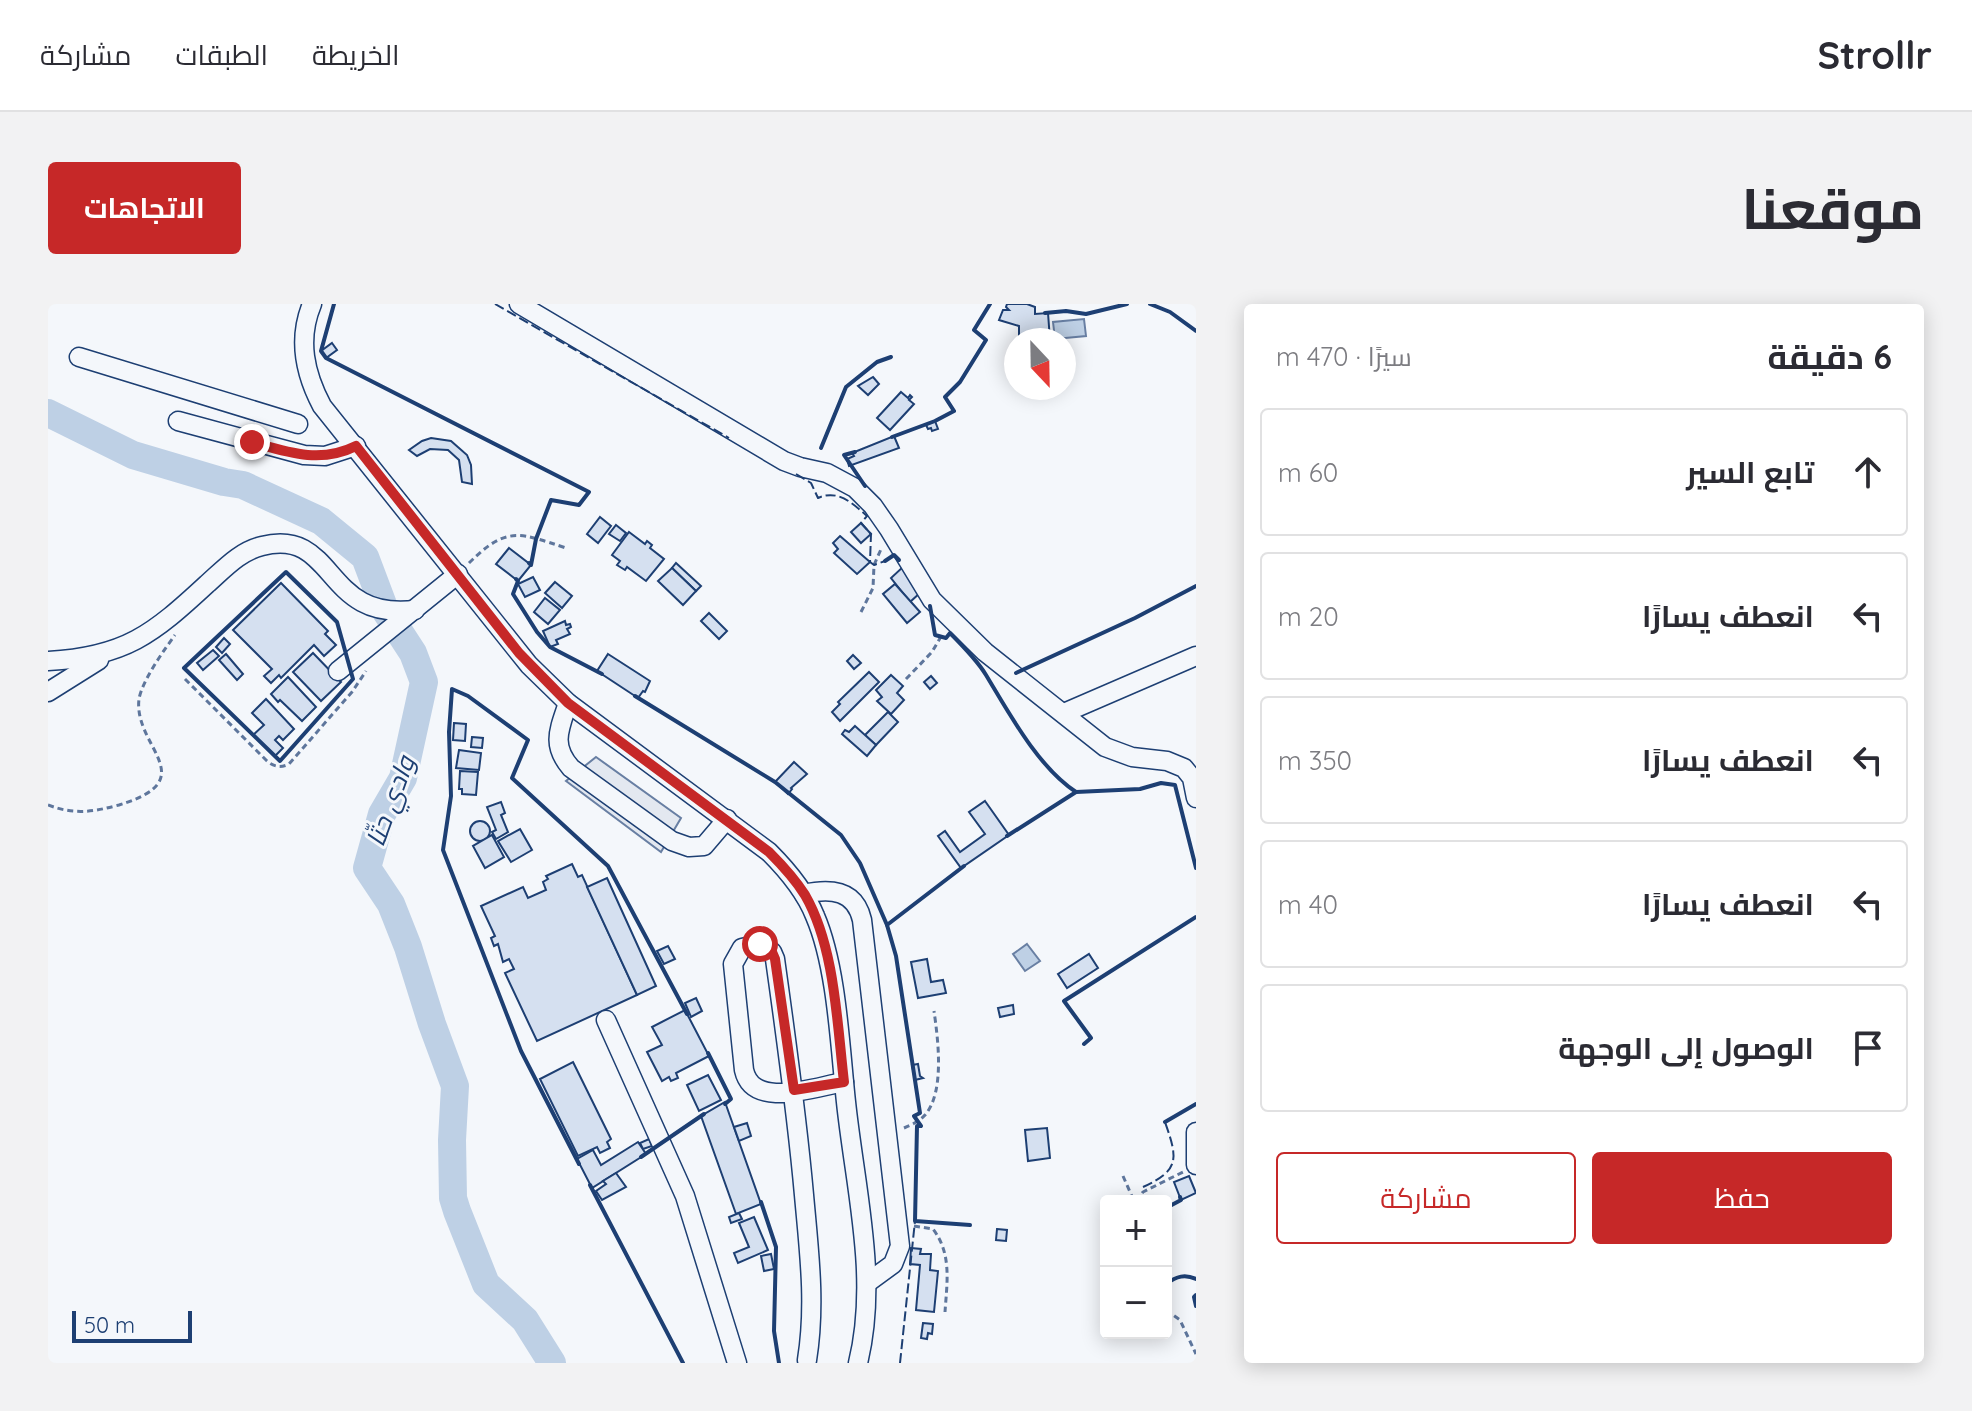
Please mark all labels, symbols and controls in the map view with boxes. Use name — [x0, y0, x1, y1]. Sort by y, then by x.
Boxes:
text: Strollr — [1817, 31, 1932, 79]
text: مشاركة — [40, 37, 131, 72]
text: الطبقات — [175, 37, 268, 72]
text: الخريطة — [312, 37, 399, 72]
button: الاتجاهات — [48, 162, 241, 254]
text: موقعنا — [1741, 173, 1924, 243]
north arrow — [1004, 328, 1076, 400]
text: 6 دقيقة — [1768, 335, 1892, 378]
text: سيرًا · 470 m — [1276, 340, 1412, 373]
route end — [234, 424, 270, 460]
icon: ahead — [1846, 450, 1890, 494]
text: تابع السير — [1686, 453, 1814, 491]
text: 60 m — [1278, 456, 1338, 489]
icon: left — [1846, 594, 1890, 638]
text: انعطف يسارًا — [1642, 597, 1814, 635]
text: 20 m — [1278, 600, 1339, 633]
icon: left — [1846, 738, 1890, 782]
text: انعطف يسارًا — [1642, 741, 1814, 779]
text: 350 m — [1278, 744, 1352, 777]
water label: وادي حتّا — [358, 750, 427, 852]
icon: left — [1846, 882, 1890, 926]
text: انعطف يسارًا — [1642, 885, 1814, 923]
text: 40 m — [1278, 888, 1338, 921]
route start — [742, 926, 778, 962]
icon: arrive — [1846, 1026, 1890, 1070]
text: الوصول إلى الوجهة — [1558, 1029, 1814, 1067]
button: مشاركة — [1276, 1152, 1576, 1244]
button: حفظ — [1592, 1152, 1892, 1244]
map controls — [1100, 1195, 1172, 1339]
button: + — [1100, 1195, 1172, 1267]
button: − — [1100, 1267, 1172, 1339]
scale bar — [72, 1307, 192, 1343]
text: 50 m — [84, 1311, 135, 1339]

